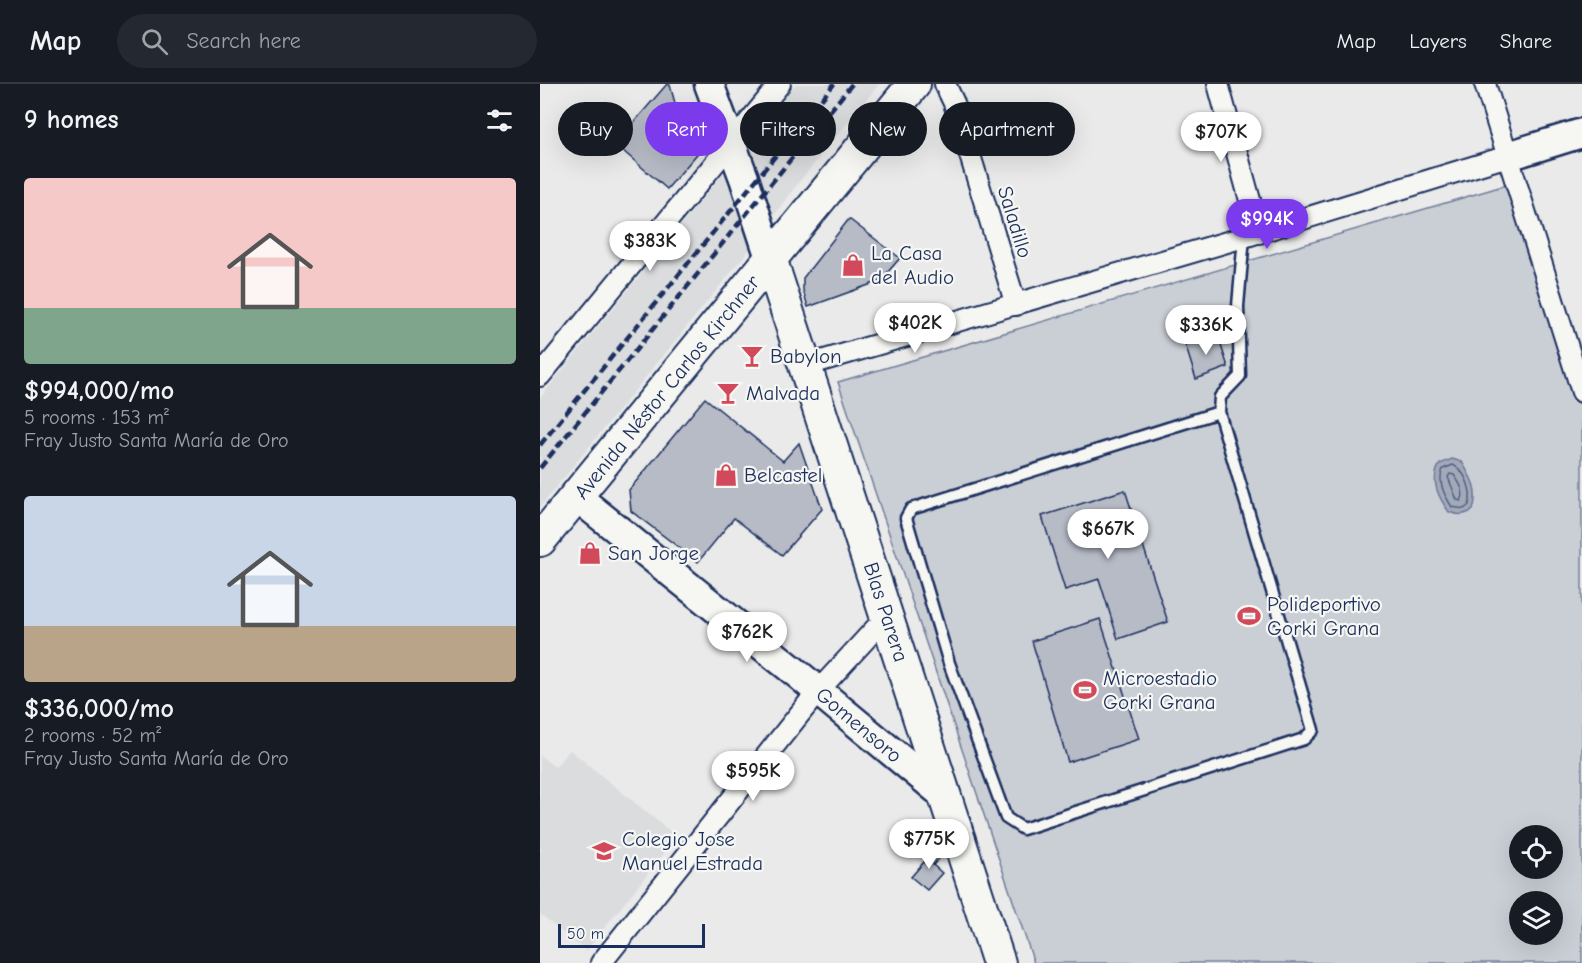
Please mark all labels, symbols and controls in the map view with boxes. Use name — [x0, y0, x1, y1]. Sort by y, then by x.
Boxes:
search box — [117, 14, 537, 68]
text: Map — [30, 25, 81, 57]
icon: search — [138, 25, 171, 58]
text: Search here — [186, 28, 301, 54]
text: Map — [1337, 29, 1376, 53]
text: Layers — [1409, 29, 1467, 53]
text: Share — [1500, 29, 1552, 53]
chip: Buy — [558, 102, 633, 156]
chip: Rent — [645, 102, 728, 156]
chip: Filters — [740, 102, 836, 156]
chip: New — [848, 102, 927, 156]
chip: Apartment — [939, 102, 1075, 156]
icon: filters — [483, 104, 516, 137]
text: 9 homes — [24, 105, 119, 135]
pin: $707K — [1179, 112, 1263, 163]
text: $707K — [1195, 120, 1247, 143]
street label: Saladillo — [993, 183, 1037, 261]
pin: $994K — [1225, 199, 1309, 250]
text: $994K — [1240, 207, 1294, 230]
icon: home — [216, 217, 324, 325]
pin: $383K — [608, 221, 692, 272]
text: $383K — [623, 229, 677, 252]
place label: La Casa del Audio — [871, 241, 954, 289]
shop icon: La Casa del Audio — [840, 252, 866, 278]
street label: Avenida Néstor Carlos Kirchner — [569, 270, 765, 504]
pin: $402K — [873, 303, 957, 354]
pin: $336K — [1164, 305, 1248, 356]
text: $402K — [888, 311, 942, 334]
text: $336K — [1179, 313, 1233, 336]
bar icon: Babylon — [739, 343, 765, 369]
place label: Babylon — [770, 344, 842, 368]
text: $994,000/mo — [24, 376, 174, 406]
bar icon: Malvada — [715, 380, 741, 406]
place label: Malvada — [746, 381, 820, 405]
text: 5 rooms · 153 m² — [24, 406, 169, 429]
text: Fray Justo Santa María de Oro — [24, 429, 289, 452]
shop icon: Belcastel — [713, 462, 739, 488]
place label: Belcastel — [744, 463, 822, 487]
pin: $667K — [1066, 509, 1150, 560]
text: $667K — [1081, 517, 1135, 540]
icon: home — [216, 535, 324, 643]
shop icon: San Jorge — [577, 540, 603, 566]
place label: San Jorge — [608, 541, 699, 565]
street label: Blas Parera — [859, 559, 913, 665]
place label: Polideportivo Gorki Grana — [1267, 592, 1381, 640]
sports icon: Polideportivo Gorki Grana — [1236, 603, 1262, 629]
pin: $762K — [705, 612, 789, 663]
text: $762K — [721, 620, 773, 643]
place label: Microestadio Gorki Grana — [1103, 666, 1217, 714]
sports icon: Microestadio Gorki Grana — [1072, 677, 1098, 703]
street label: Gomensoro — [811, 682, 907, 768]
text: $336,000/mo — [24, 694, 174, 724]
text: 2 rooms · 52 m² — [24, 724, 161, 747]
text: Fray Justo Santa María de Oro — [24, 747, 289, 770]
pin: $595K — [711, 751, 795, 802]
text: $595K — [726, 759, 781, 782]
pin: $775K — [887, 819, 971, 870]
map controls — [1509, 825, 1563, 945]
button: locate — [1509, 825, 1563, 879]
place label: Colegio Jose Manuel Estrada — [622, 827, 763, 875]
text: $775K — [903, 827, 955, 850]
school or university icon: Colegio Jose Manuel Estrada — [591, 838, 617, 864]
button: layers — [1509, 891, 1563, 945]
scale bar — [558, 921, 705, 948]
text: 50 m — [567, 925, 604, 943]

